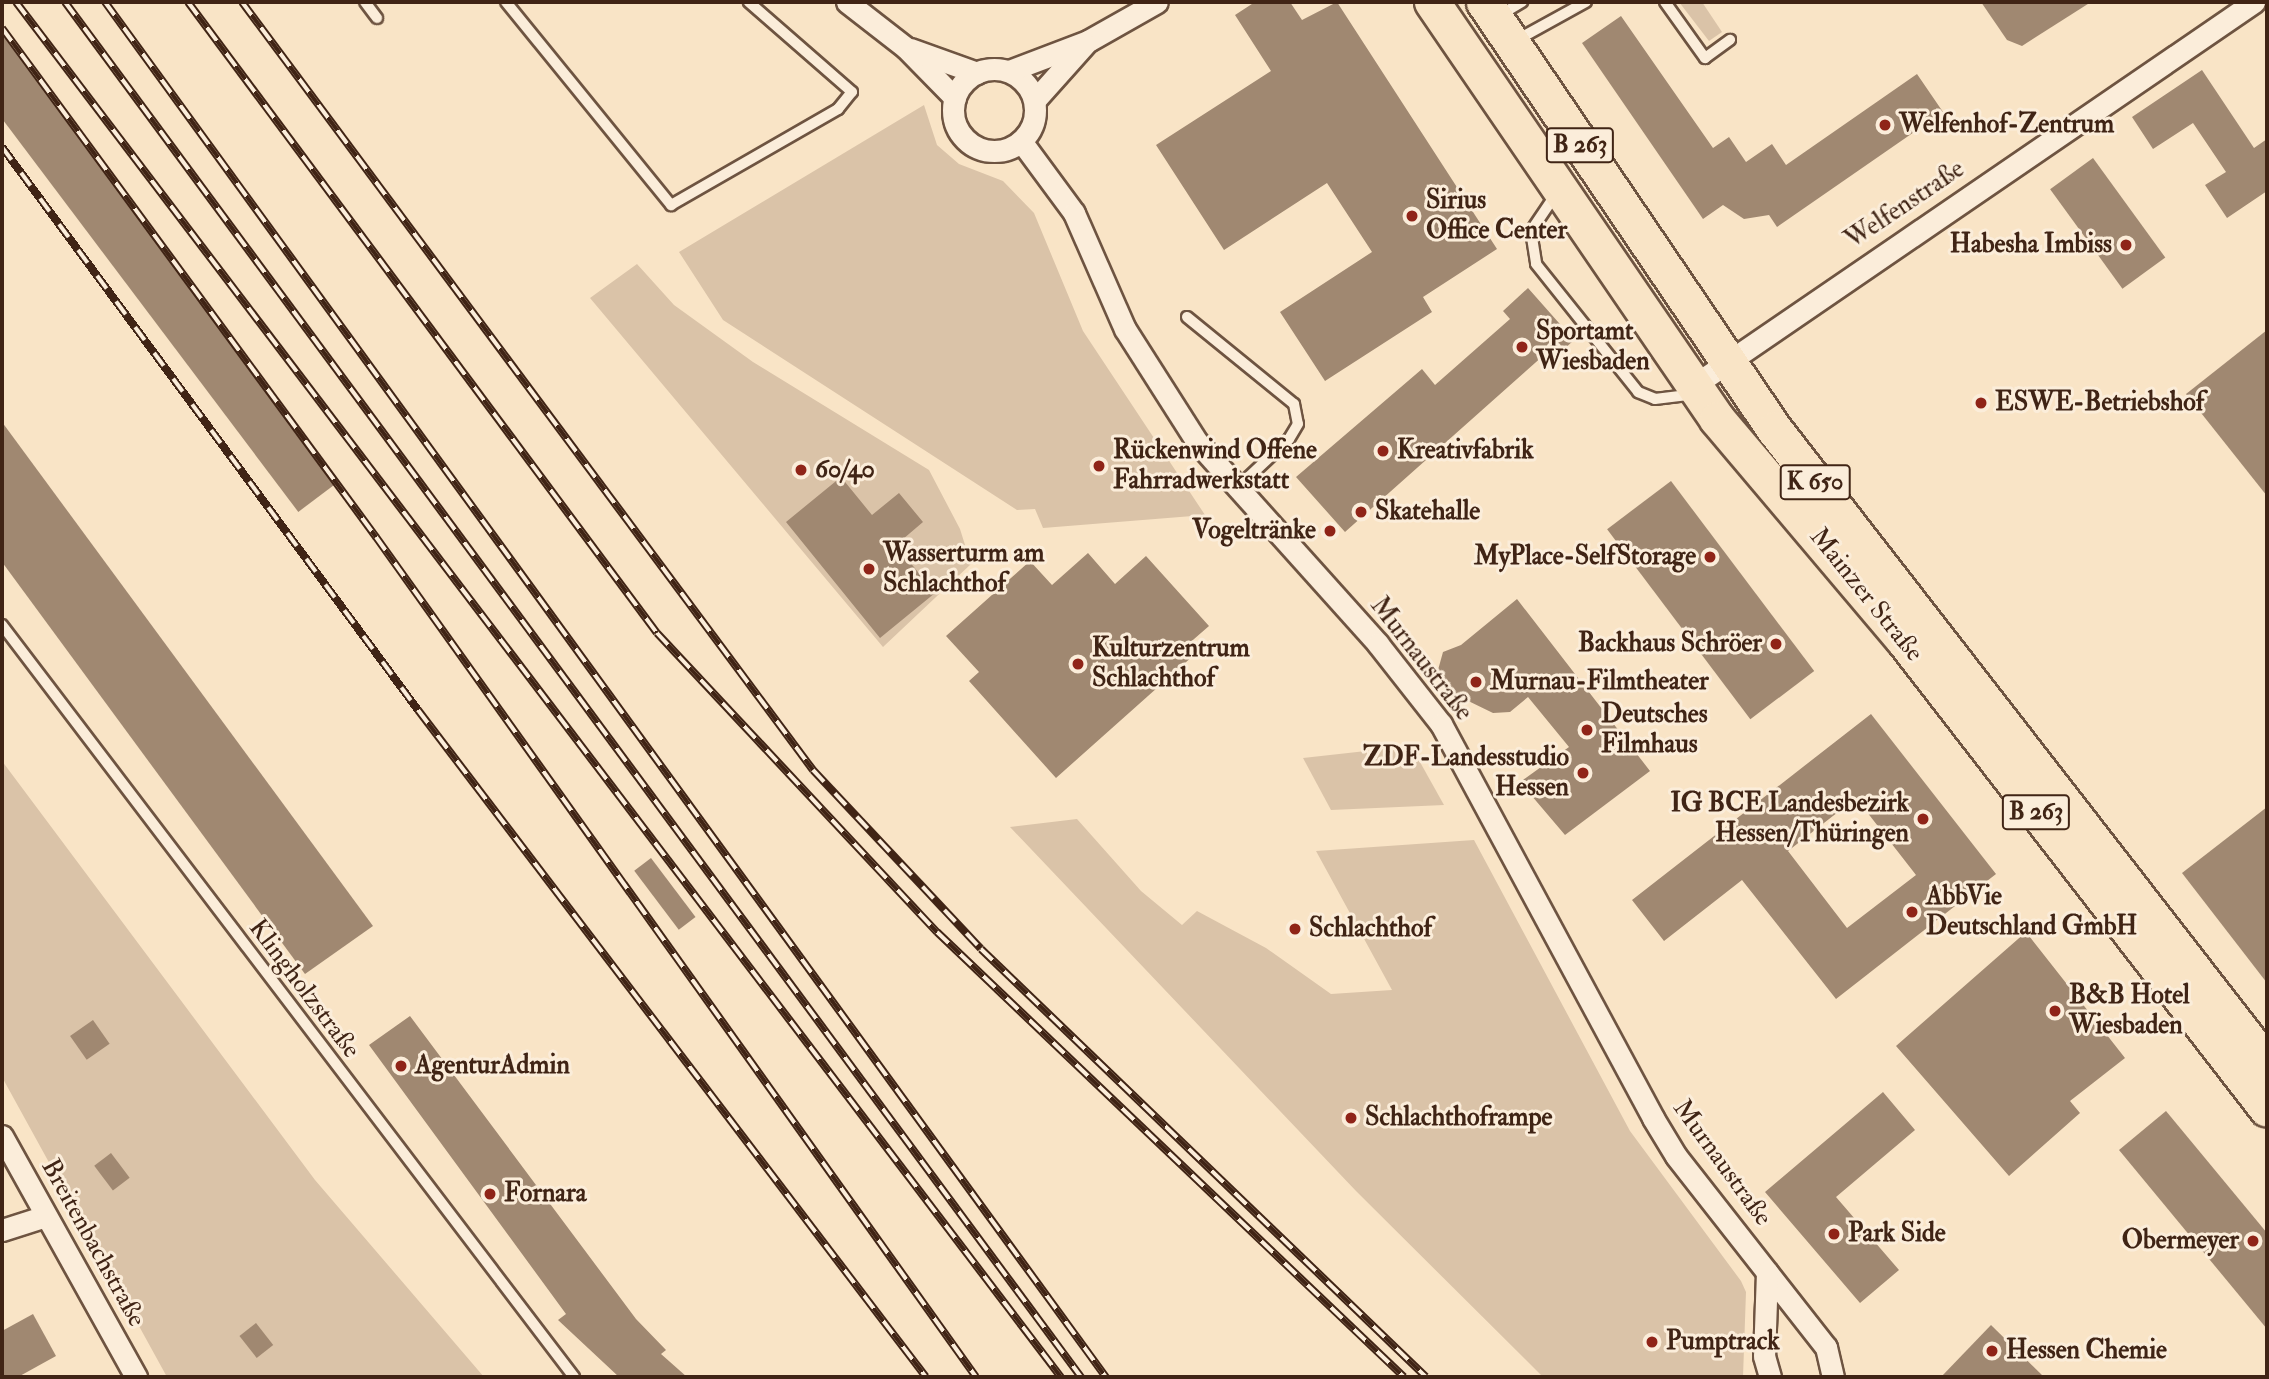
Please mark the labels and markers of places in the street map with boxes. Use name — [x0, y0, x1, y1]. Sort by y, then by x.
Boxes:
place label: Welfenhof-Zentrum — [1899, 109, 2114, 141]
marker: Welfenhof-Zentrum — [1877, 117, 1893, 133]
place label: Sirius Office Center — [1426, 185, 1567, 246]
marker: Sirius Office Center — [1404, 208, 1420, 224]
place label: Habesha Imbiss — [1950, 229, 2112, 261]
marker: Habesha Imbiss — [2118, 237, 2134, 253]
place label: Sportamt Wiesbaden — [1536, 316, 1650, 378]
marker: Sportamt Wiesbaden — [1514, 339, 1530, 355]
place label: ESWE-Betriebshof — [1995, 387, 2204, 419]
marker: ESWE-Betriebshof — [1973, 395, 1989, 411]
place label: Rückenwind Offene Fahrradwerkstatt — [1113, 435, 1317, 496]
place label: Kreativfabrik — [1397, 435, 1534, 467]
marker: Kreativfabrik — [1375, 443, 1391, 459]
place label: 60/40 — [815, 454, 875, 486]
marker: Rückenwind Offene Fahrradwerkstatt — [1091, 458, 1107, 474]
marker: 60/40 — [793, 462, 809, 478]
place label: Skatehalle — [1375, 496, 1480, 528]
marker: Skatehalle — [1353, 504, 1369, 520]
place label: Vogeltränke — [1192, 515, 1316, 547]
marker: Vogeltränke — [1322, 523, 1338, 539]
place label: Wasserturm am Schlachthof — [883, 538, 1044, 600]
place label: MyPlace-SelfStorage — [1474, 541, 1696, 573]
marker: MyPlace-SelfStorage — [1702, 549, 1718, 565]
marker: Wasserturm am Schlachthof — [861, 561, 877, 577]
place label: Backhaus Schröer — [1578, 628, 1762, 660]
place label: Kulturzentrum Schlachthof — [1092, 633, 1250, 694]
marker: Backhaus Schröer — [1768, 636, 1784, 652]
marker: Kulturzentrum Schlachthof — [1070, 656, 1086, 672]
place label: Murnau-Filmtheater — [1490, 666, 1709, 698]
marker: Murnau-Filmtheater — [1468, 674, 1484, 690]
place label: Deutsches Filmhaus — [1601, 699, 1708, 760]
marker: Deutsches Filmhaus — [1579, 722, 1595, 738]
place label: ZDF-Landesstudio Hessen — [1363, 742, 1569, 804]
marker: ZDF-Landesstudio Hessen — [1575, 765, 1591, 781]
place label: IG BCE Landesbezirk Hessen/Thüringen — [1670, 788, 1909, 850]
marker: IG BCE Landesbezirk Hessen/Thüringen — [1915, 811, 1931, 827]
place label: AbbVie Deutschland GmbH — [1926, 881, 2137, 942]
marker: AbbVie Deutschland GmbH — [1904, 904, 1920, 920]
place label: Schlachthof — [1309, 913, 1432, 945]
marker: Schlachthof — [1287, 921, 1303, 937]
place label: B&B Hotel Wiesbaden — [2069, 980, 2190, 1042]
marker: B&B Hotel Wiesbaden — [2047, 1003, 2063, 1019]
place label: AgenturAdmin — [415, 1050, 570, 1082]
marker: AgenturAdmin — [393, 1058, 409, 1074]
place label: Schlachthoframpe — [1365, 1102, 1552, 1134]
marker: Schlachthoframpe — [1343, 1110, 1359, 1126]
place label: Fornara — [504, 1178, 586, 1210]
marker: Fornara — [482, 1186, 498, 1202]
place label: Park Side — [1848, 1218, 1946, 1250]
place label: Obermeyer — [2122, 1225, 2239, 1257]
marker: Park Side — [1826, 1226, 1842, 1242]
marker: Obermeyer — [2245, 1233, 2261, 1249]
place label: Pumptrack — [1666, 1326, 1780, 1358]
marker: Pumptrack — [1644, 1334, 1660, 1350]
place label: Hessen Chemie — [2006, 1335, 2167, 1367]
marker: Hessen Chemie — [1984, 1343, 2000, 1359]

